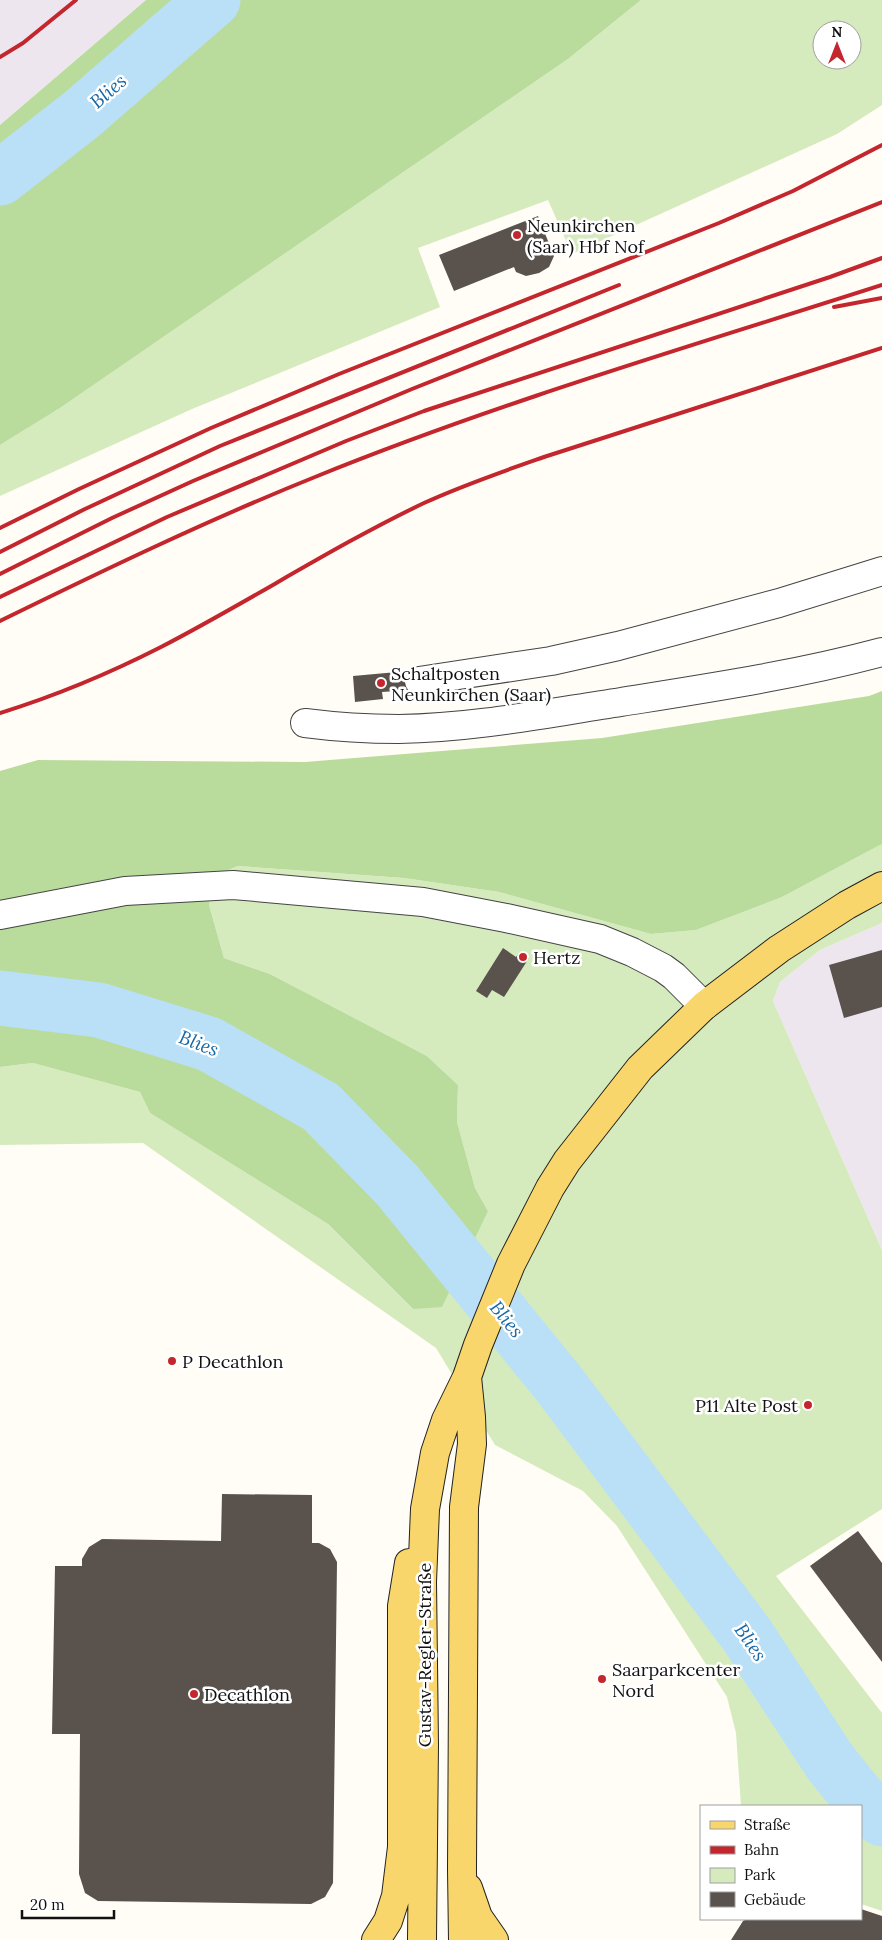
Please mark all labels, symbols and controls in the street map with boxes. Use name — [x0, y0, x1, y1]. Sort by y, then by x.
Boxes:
north arrow — [812, 20, 862, 70]
text: N — [832, 23, 843, 41]
water label: Blies — [85, 69, 131, 113]
place label: Neunkirchen (Saar) Hbf Nof — [527, 214, 646, 258]
marker: Neunkirchen (Saar) Hbf Nof — [511, 229, 523, 241]
place label: Schaltposten Neunkirchen (Saar) — [391, 662, 551, 706]
marker: Schaltposten Neunkirchen (Saar) — [375, 677, 387, 689]
place label: Hertz — [533, 946, 580, 969]
marker: Hertz — [517, 951, 529, 963]
water label: Blies — [176, 1025, 222, 1061]
water label: Blies — [485, 1296, 529, 1342]
place label: P Decathlon — [182, 1350, 284, 1373]
marker: P Decathlon — [166, 1355, 178, 1367]
place label: P11 Alte Post — [695, 1394, 798, 1417]
marker: P11 Alte Post — [802, 1399, 814, 1411]
street label: Gustav-Regler-Straße — [413, 1563, 436, 1747]
water label: Blies — [730, 1619, 772, 1665]
place label: Saarparkcenter Nord — [612, 1658, 741, 1702]
marker: Saarparkcenter Nord — [596, 1673, 608, 1685]
place label: Decathlon — [204, 1683, 290, 1706]
marker: Decathlon — [188, 1688, 200, 1700]
legend — [700, 1805, 862, 1920]
text: Straße — [744, 1815, 791, 1834]
text: Bahn — [744, 1840, 779, 1859]
text: Park — [744, 1865, 775, 1884]
scale bar — [22, 1888, 115, 1920]
text: Gebäude — [744, 1890, 806, 1909]
text: 20 m — [30, 1895, 65, 1914]

